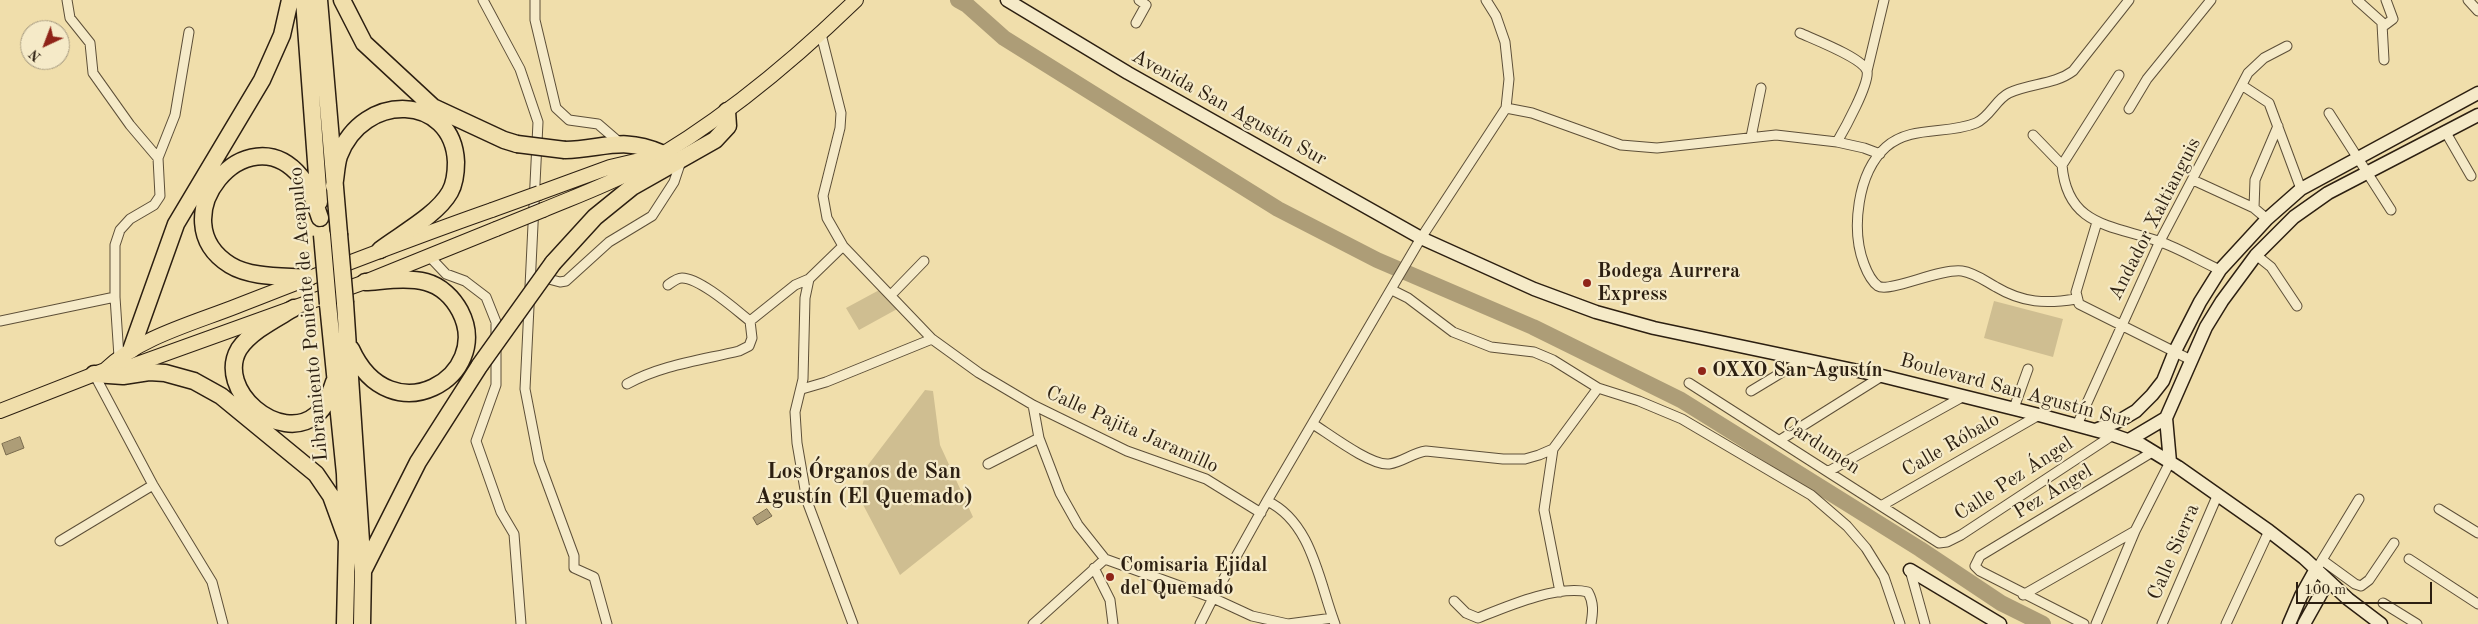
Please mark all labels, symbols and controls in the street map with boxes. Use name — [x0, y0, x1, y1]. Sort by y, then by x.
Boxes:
north arrow — [20, 20, 70, 70]
street label: Avenida San Agustín Sur — [1127, 44, 1331, 172]
text: N — [27, 46, 44, 64]
street label: Andador Xaltianguis — [2104, 134, 2206, 304]
street label: Libramiento Poniente de Acapulco — [284, 166, 334, 462]
place label: Bodega Aurrera Express — [1597, 260, 1740, 307]
marker: Bodega Aurrera Express — [1581, 277, 1593, 289]
street label: Boulevard San Agustín Sur — [1897, 349, 2133, 433]
place label: OXXO San Agustín — [1712, 359, 1883, 383]
marker: OXXO San Agustín — [1696, 365, 1708, 377]
street label: Calle Pajita Jaramillo — [1042, 381, 1222, 479]
street label: Calle Róbalo — [1898, 407, 2004, 483]
street label: Cardumen — [1777, 412, 1865, 480]
street label: Calle Pez Ángel — [1950, 432, 2078, 526]
district label: Los Órganos de San Agustín (El Quemado) — [755, 459, 973, 511]
street label: Pez Ángel — [2009, 459, 2097, 525]
street label: Calle Sierra — [2143, 500, 2205, 604]
place label: Comisaria Ejidal del Quemado — [1120, 554, 1268, 601]
marker: Comisaria Ejidal del Quemado — [1104, 571, 1116, 583]
scale bar — [2298, 572, 2434, 604]
text: 100 m — [2304, 583, 2346, 598]

